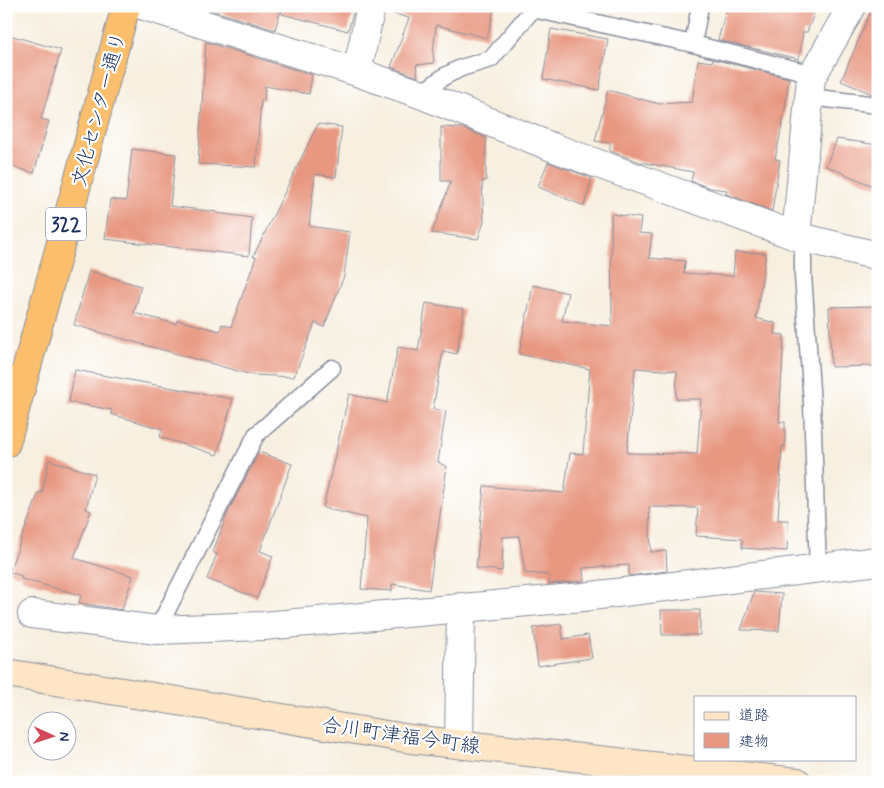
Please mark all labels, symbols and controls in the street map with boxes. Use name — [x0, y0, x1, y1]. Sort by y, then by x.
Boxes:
street label: 文化センター通り — [66, 29, 133, 190]
road number: 322 — [46, 208, 86, 240]
legend — [694, 696, 856, 760]
text: 道路 — [739, 706, 769, 726]
north arrow — [28, 710, 78, 760]
street label: 合川町津福今町線 — [320, 712, 482, 761]
text: N — [55, 731, 73, 742]
text: 建物 — [739, 732, 769, 752]

